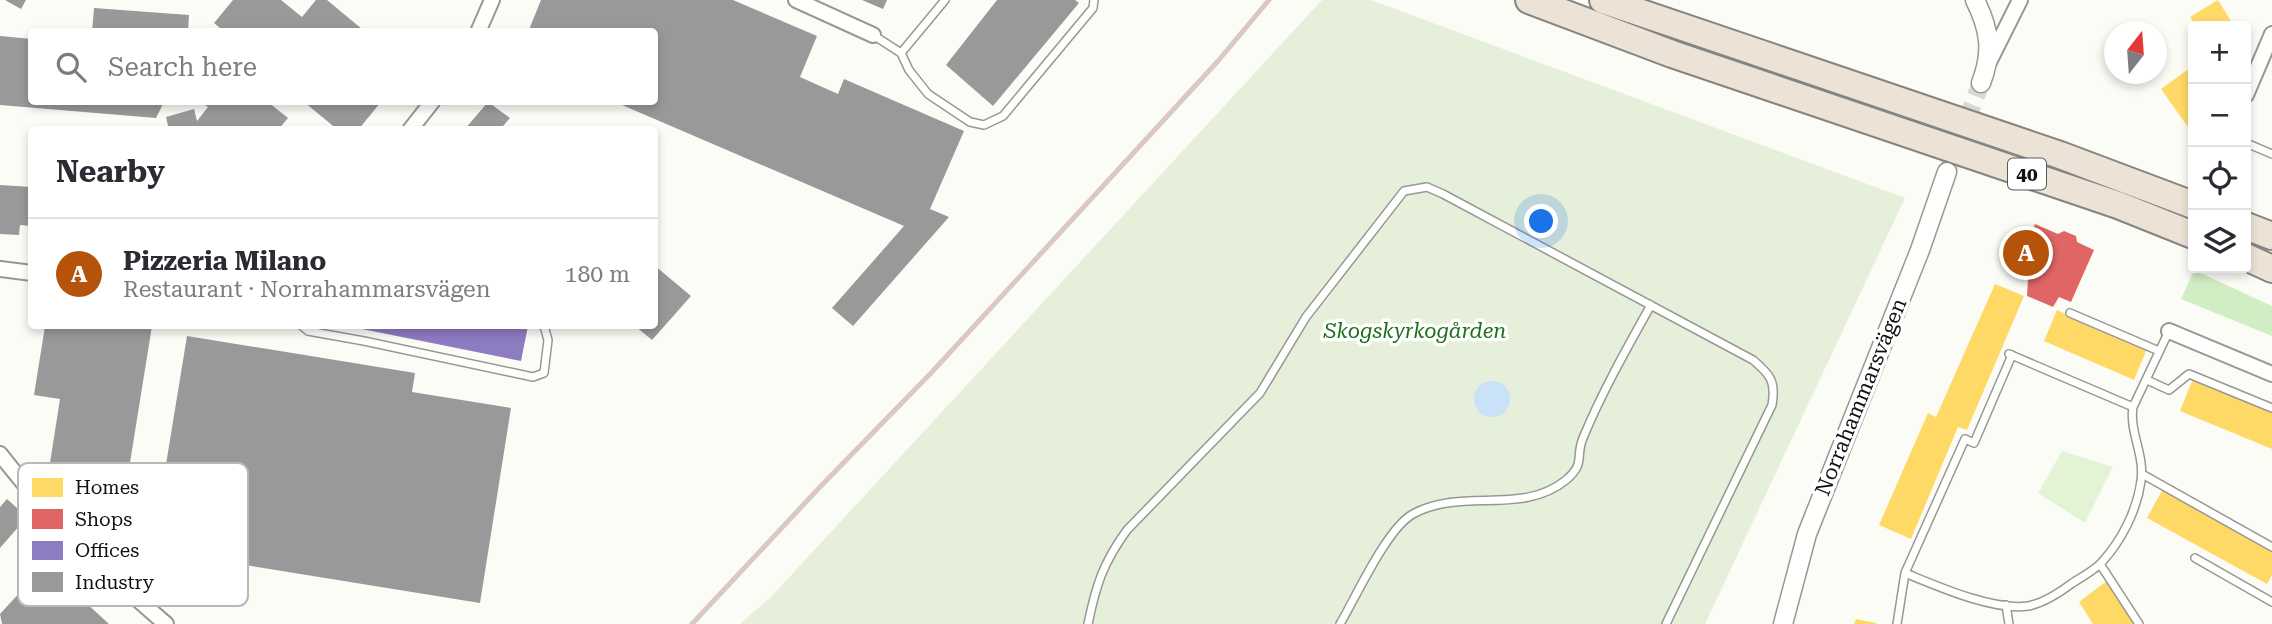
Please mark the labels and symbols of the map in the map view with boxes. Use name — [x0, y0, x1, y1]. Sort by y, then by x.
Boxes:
north arrow — [2104, 21, 2167, 84]
road number: 40 — [2008, 158, 2046, 190]
your location — [1524, 204, 1558, 238]
pin: A — [2003, 227, 2049, 279]
street label: Norrahammarsvägen — [1810, 294, 1912, 499]
park label: Skogskyrkogården — [1323, 319, 1506, 343]
legend — [18, 463, 248, 606]
text: Homes — [75, 476, 139, 499]
text: Shops — [75, 508, 132, 531]
text: Offices — [75, 539, 139, 562]
text: Industry — [75, 571, 155, 594]

